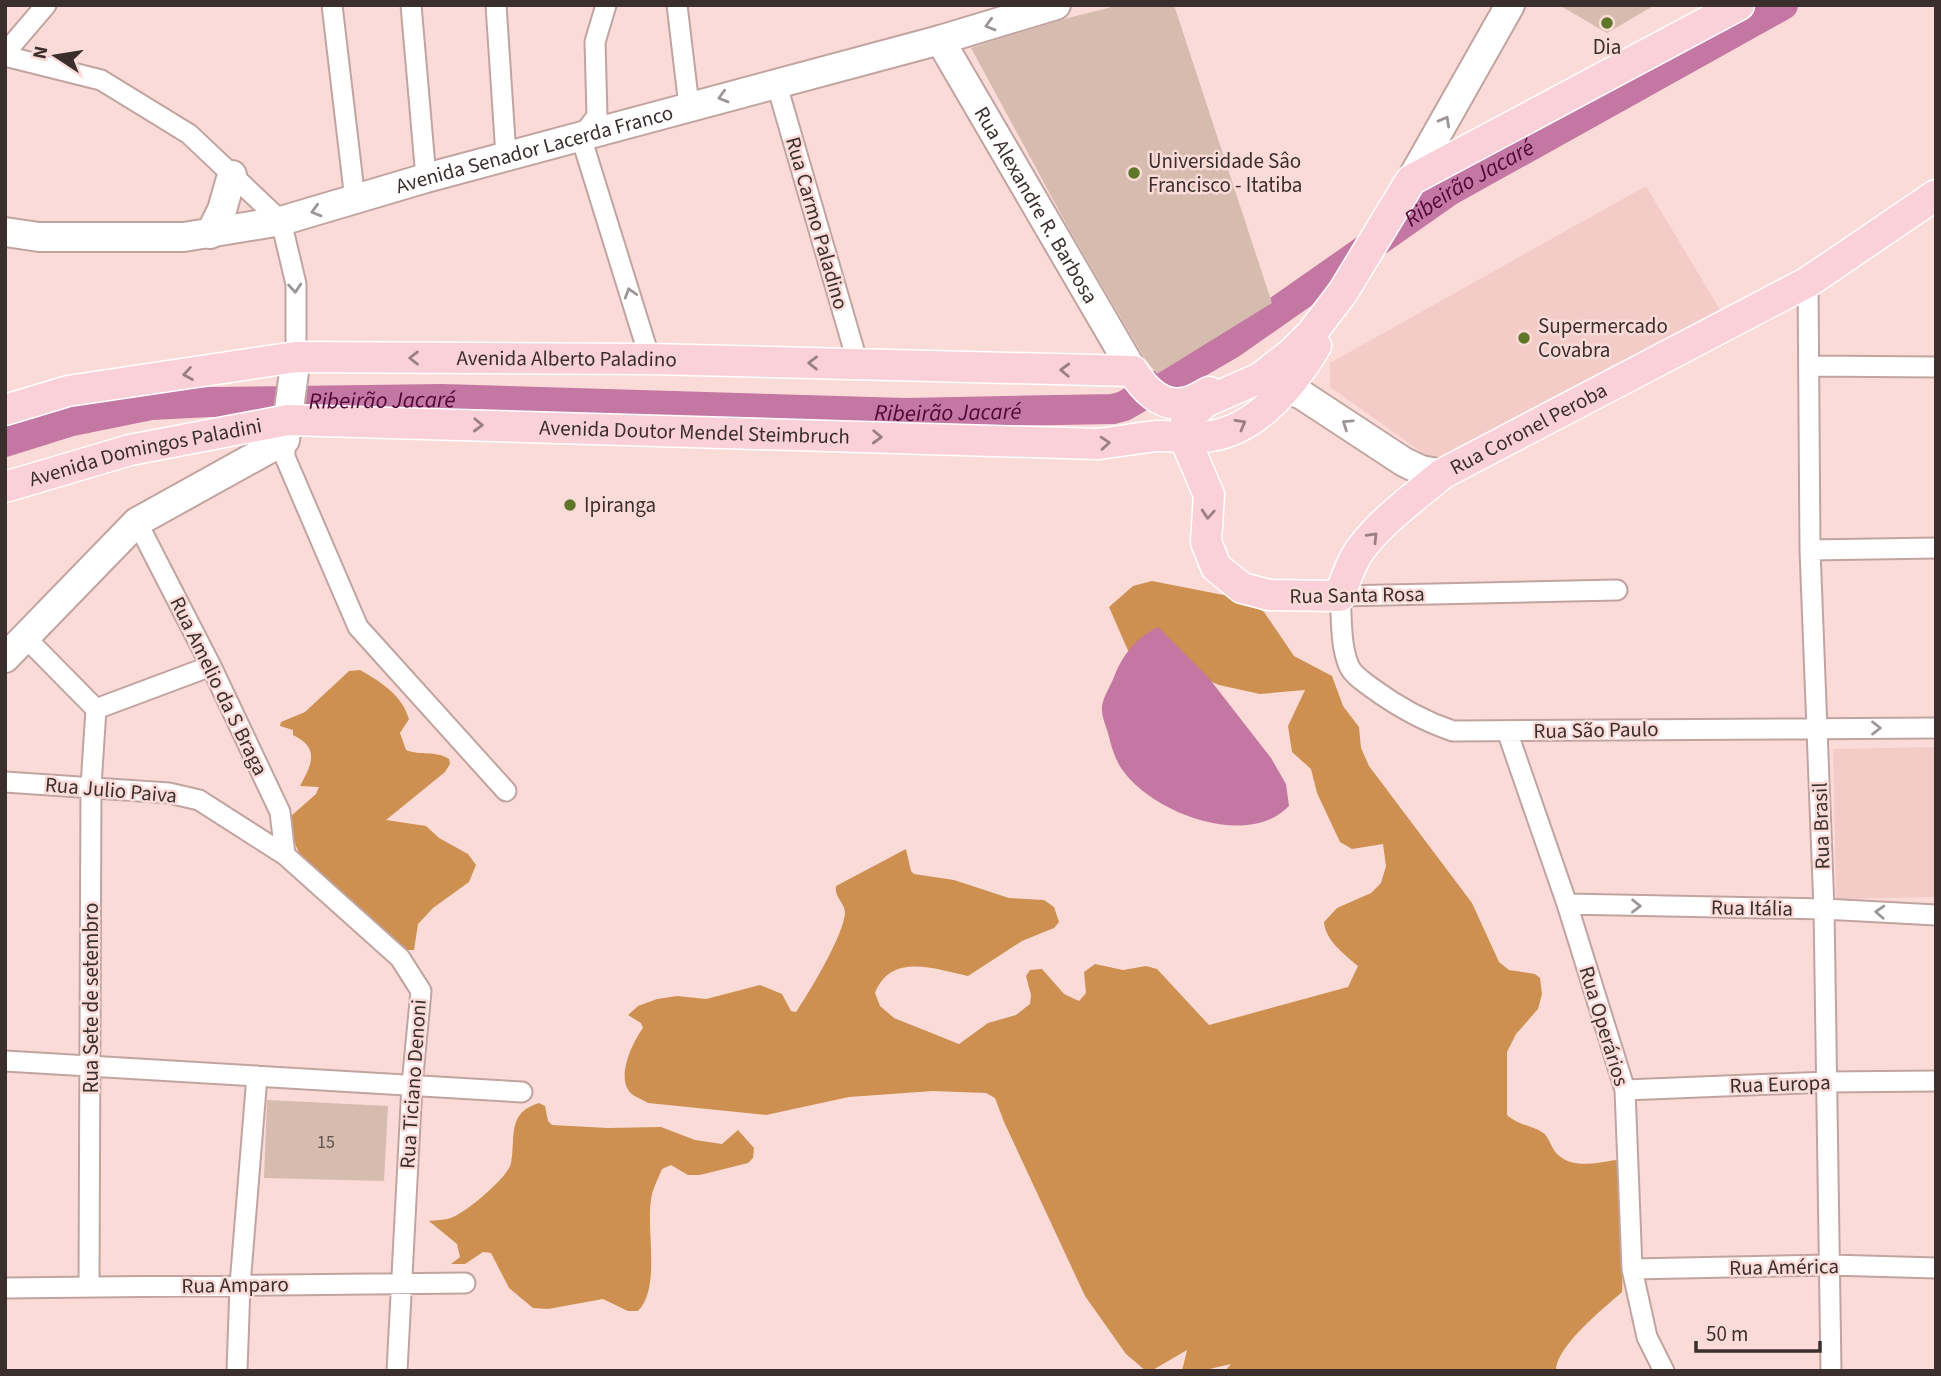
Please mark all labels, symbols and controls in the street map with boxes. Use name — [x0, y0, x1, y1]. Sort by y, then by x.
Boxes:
marker: Dia — [1599, 15, 1615, 31]
one-way arrow — [984, 16, 996, 31]
north arrow — [21, 21, 91, 91]
place label: Dia — [1593, 32, 1621, 62]
text: N — [26, 44, 55, 62]
one-way arrow — [718, 88, 730, 103]
street label: Avenida Senador Lacerda Franco — [392, 97, 676, 201]
street label: Rua Alexandre R. Barbosa — [967, 101, 1106, 309]
one-way arrow — [1437, 115, 1450, 128]
water label: Ribeirão Jacaré — [1397, 130, 1541, 235]
street label: Rua Carmo Paladino — [778, 133, 856, 313]
place label: Universidade Sâo Francisco - Itatiba — [1148, 146, 1302, 200]
marker: Universidade Sâo Francisco - Itatiba — [1126, 165, 1142, 181]
one-way arrow — [310, 203, 322, 218]
one-way arrow — [287, 283, 302, 294]
one-way arrow — [624, 288, 638, 300]
place label: Supermercado Covabra — [1538, 311, 1668, 365]
marker: Supermercado Covabra — [1516, 330, 1532, 346]
street label: Avenida Alberto Paladino — [456, 343, 677, 375]
one-way arrow — [408, 350, 419, 366]
one-way arrow — [807, 355, 818, 370]
one-way arrow — [1059, 362, 1070, 377]
one-way arrow — [182, 366, 193, 381]
street label: Rua Coronel Peroba — [1445, 375, 1612, 482]
water label: Ribeirão Jacaré — [308, 383, 457, 418]
water label: Ribeirão Jacaré — [874, 395, 1023, 430]
street label: Avenida Domingos Paladini — [25, 410, 264, 494]
street label: Avenida Doutor Mendel Steimbruch — [539, 412, 850, 452]
one-way arrow — [473, 418, 484, 433]
one-way arrow — [1234, 419, 1247, 432]
one-way arrow — [1342, 420, 1355, 432]
one-way arrow — [872, 430, 883, 445]
one-way arrow — [1099, 436, 1110, 451]
place label: Ipiranga — [584, 490, 656, 520]
marker: Ipiranga — [562, 497, 578, 513]
one-way arrow — [1201, 509, 1216, 520]
one-way arrow — [1364, 532, 1377, 545]
street label: Rua Santa Rosa — [1289, 579, 1425, 611]
street label: Rua Amelio da S Braga — [163, 591, 275, 781]
street label: Rua São Paulo — [1533, 714, 1659, 746]
one-way arrow — [1871, 720, 1882, 736]
street label: Rua Julio Paiva — [44, 769, 178, 811]
street label: Rua Brasil — [1804, 782, 1838, 870]
street label: Rua Itália — [1711, 892, 1793, 924]
one-way arrow — [1630, 898, 1641, 913]
street label: Rua Sete de setembro — [76, 903, 106, 1094]
one-way arrow — [1874, 905, 1885, 920]
street label: Rua Operários — [1572, 962, 1637, 1090]
street label: Rua Ticiano Denoni — [392, 998, 434, 1170]
street label: Rua Europa — [1729, 1067, 1831, 1101]
house number: 15 — [317, 1130, 335, 1155]
street label: Rua América — [1729, 1251, 1839, 1283]
street label: Rua Amparo — [181, 1269, 289, 1301]
scale bar — [1696, 1310, 1820, 1354]
text: 50 m — [1706, 1319, 1748, 1349]

